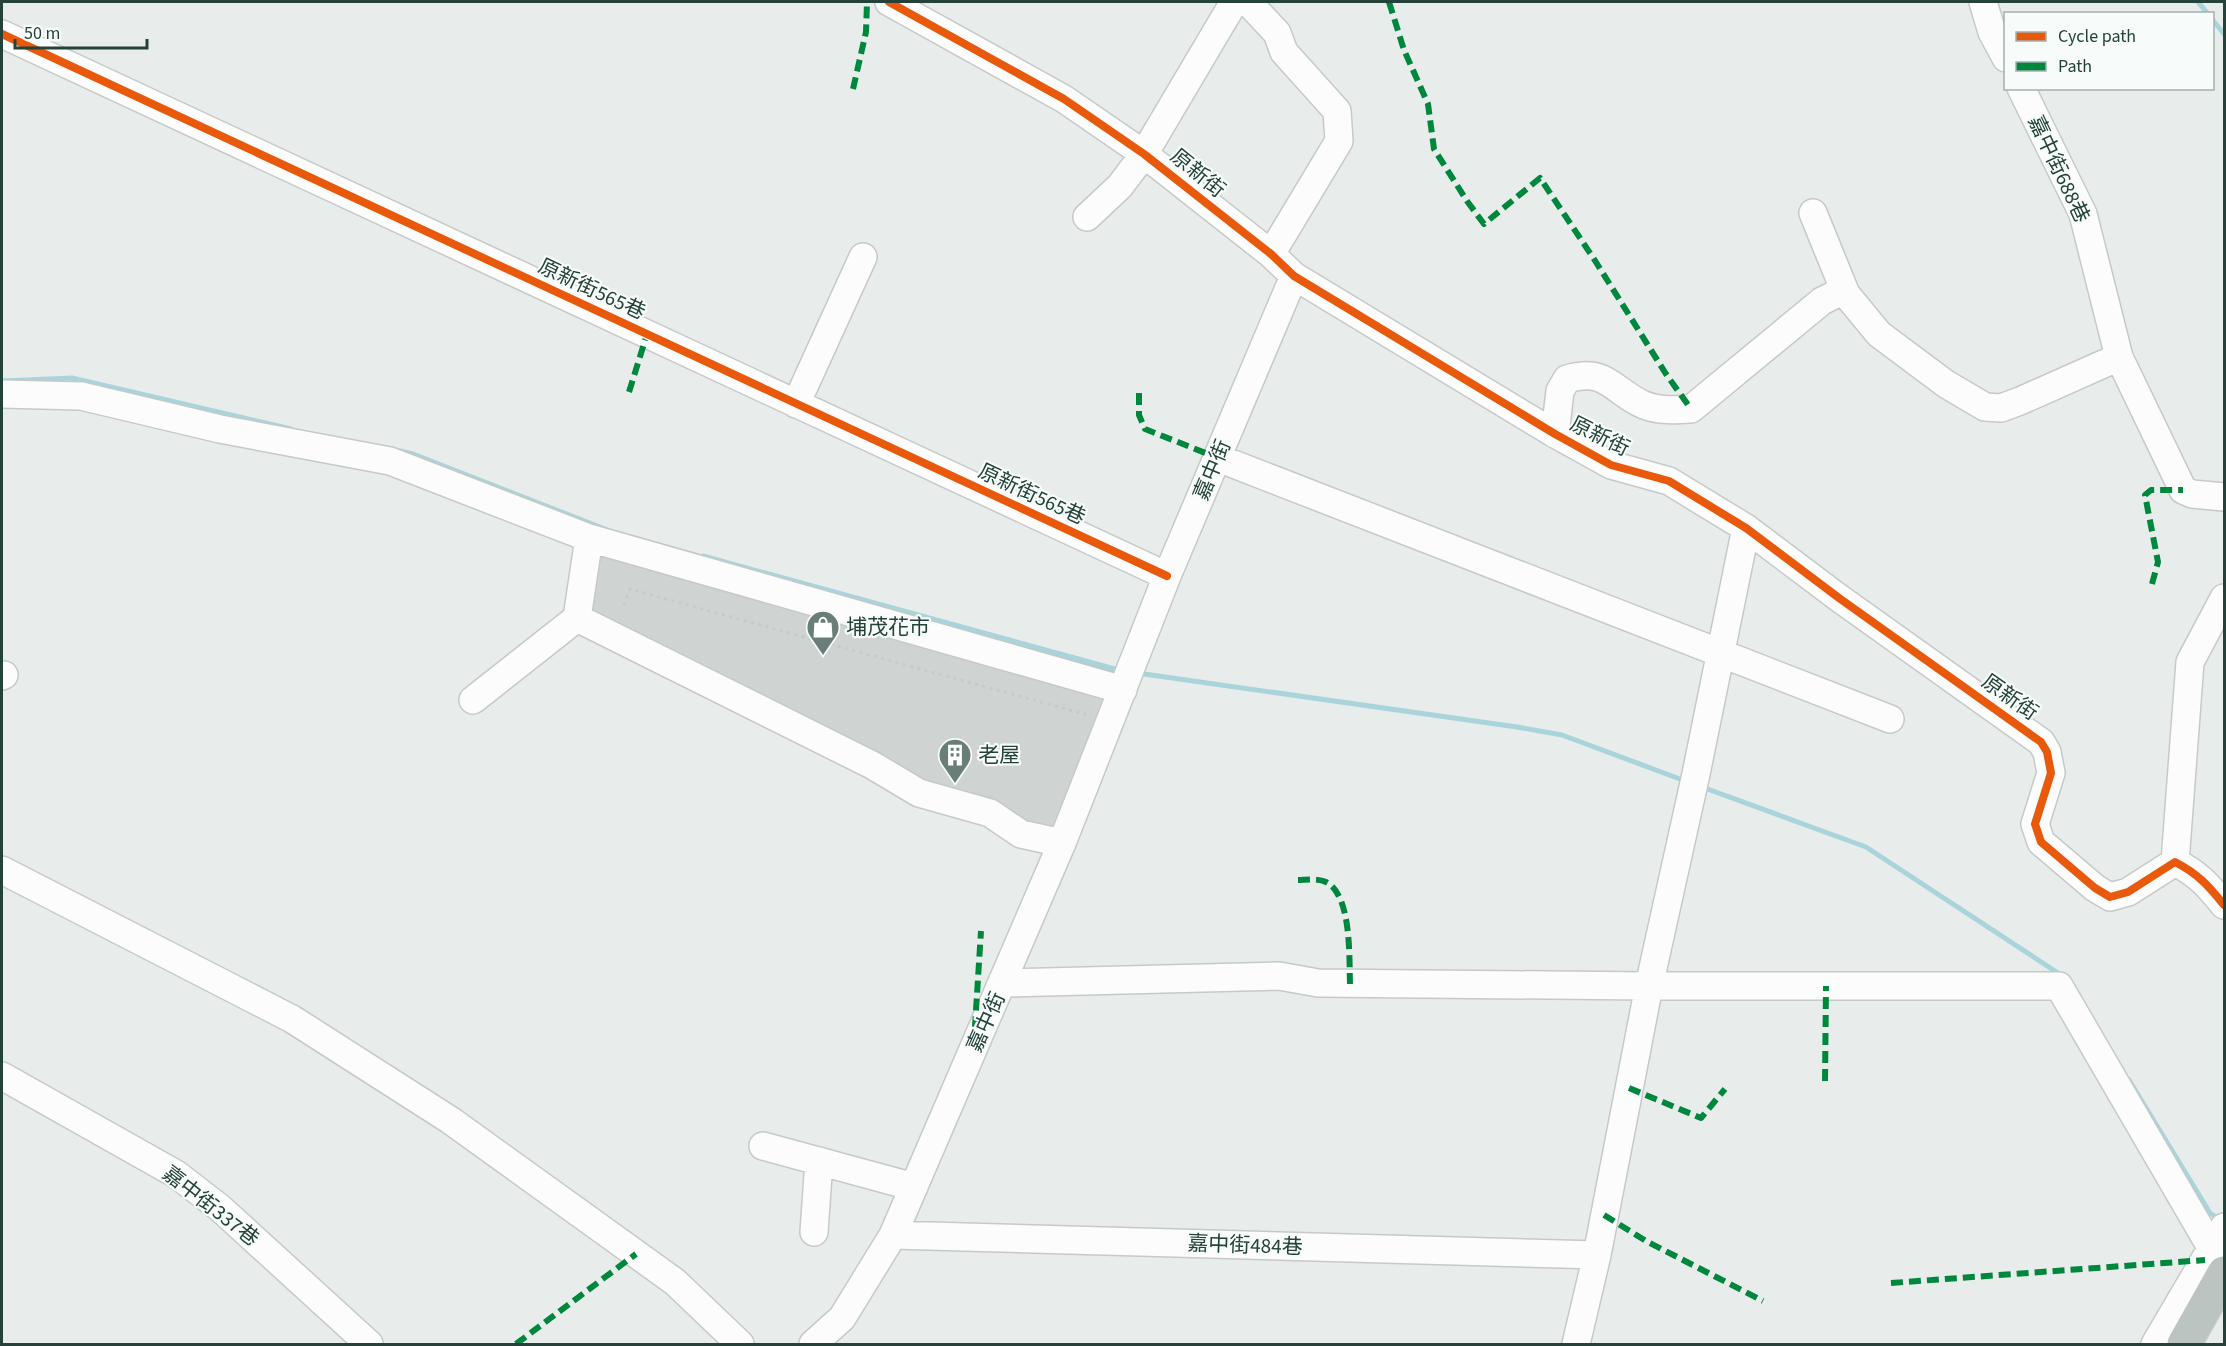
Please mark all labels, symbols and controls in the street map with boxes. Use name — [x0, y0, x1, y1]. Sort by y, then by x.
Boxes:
scale bar — [15, 12, 147, 50]
legend — [2004, 12, 2214, 90]
text: 50 m — [24, 21, 60, 46]
text: Cycle path — [2058, 24, 2136, 49]
text: Path — [2058, 54, 2092, 79]
street label: 嘉中街688巷 — [2021, 110, 2097, 228]
street label: 原新街 — [1164, 142, 1232, 204]
street label: 原新街565巷 — [533, 251, 651, 327]
street label: 原新街 — [1565, 409, 1635, 463]
street label: 嘉中街 — [1186, 435, 1238, 505]
street label: 原新街565巷 — [973, 456, 1091, 532]
shop icon: 埔茂花市 — [805, 609, 841, 656]
place label: 埔茂花市 — [846, 612, 930, 642]
street label: 原新街 — [1976, 667, 2044, 727]
building icon: 老屋 — [937, 737, 973, 784]
place label: 老屋 — [978, 740, 1020, 770]
street label: 嘉中街 — [959, 987, 1013, 1057]
street label: 嘉中街337巷 — [156, 1159, 266, 1253]
street label: 嘉中街484巷 — [1187, 1228, 1303, 1262]

